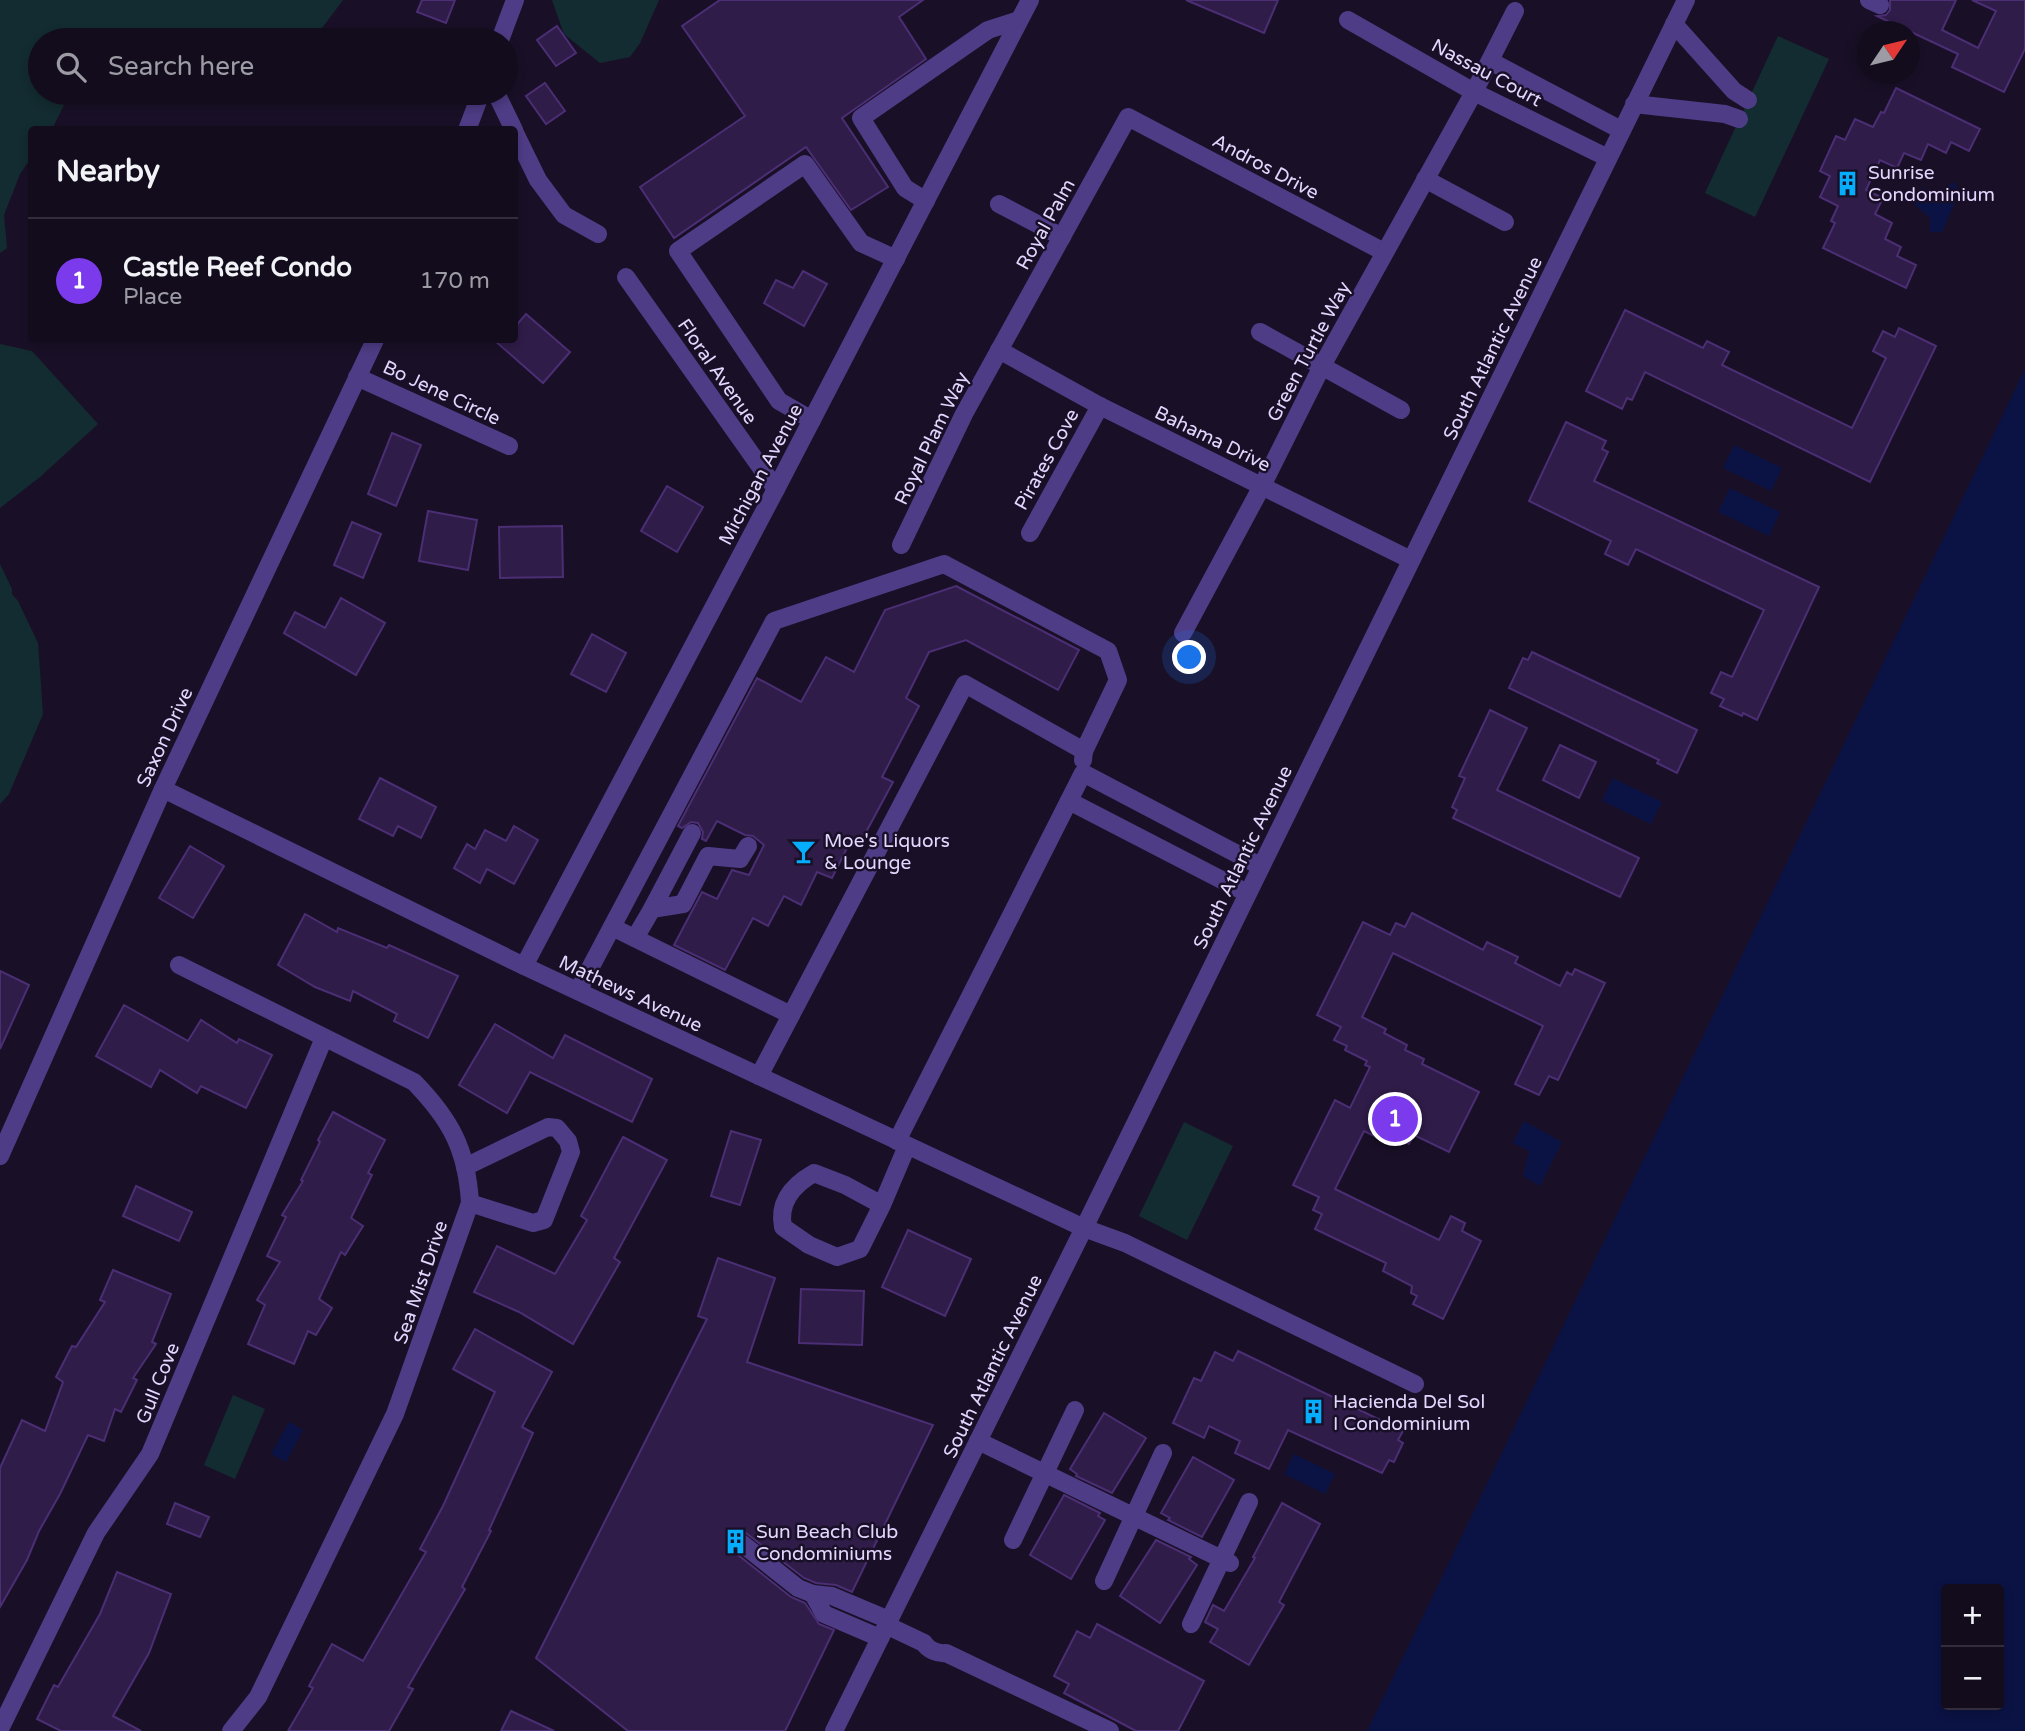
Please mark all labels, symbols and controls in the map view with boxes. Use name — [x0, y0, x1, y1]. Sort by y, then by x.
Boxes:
north arrow — [1857, 21, 1920, 84]
search box — [28, 28, 518, 105]
street label: Nassau Court — [1428, 35, 1545, 111]
icon: search — [52, 48, 90, 86]
text: Search here — [108, 51, 254, 82]
street label: Andros Drive — [1209, 130, 1322, 204]
text: Nearby — [56, 153, 160, 190]
place label: Sunrise Condominium — [1868, 162, 1995, 206]
building icon: Sunrise Condominium — [1834, 169, 1862, 197]
street label: Royal Palm — [1012, 175, 1080, 274]
text: Castle Reef Condo — [123, 252, 352, 283]
street label: South Atlantic Avenue — [1439, 253, 1547, 444]
text: 1 — [72, 267, 86, 295]
text: 170 m — [420, 267, 490, 295]
street label: Green Turtle Way — [1263, 278, 1355, 425]
text: Place — [123, 283, 182, 311]
street label: Floral Avenue — [673, 315, 762, 428]
street label: Bo Jene Circle — [379, 356, 504, 430]
street label: Royal Plam Way — [890, 368, 974, 508]
street label: Michigan Avenue — [714, 400, 807, 549]
street label: Bahama Drive — [1151, 401, 1274, 476]
street label: Pirates Cove — [1010, 405, 1084, 514]
your location — [1172, 640, 1206, 674]
street label: Saxon Drive — [132, 684, 198, 791]
street label: South Atlantic Avenue — [1189, 762, 1297, 953]
place label: Moe's Liquors & Lounge — [824, 830, 950, 874]
bar icon: Moe's Liquors & Lounge — [790, 837, 818, 865]
street label: Mathews Avenue — [556, 951, 706, 1037]
pin: 1 — [1372, 1093, 1418, 1145]
street label: Sea Mist Drive — [390, 1218, 452, 1347]
street label: South Atlantic Avenue — [939, 1271, 1047, 1462]
street label: Gull Cove — [132, 1340, 184, 1427]
place label: Hacienda Del Sol I Condominium — [1333, 1391, 1485, 1435]
building icon: Hacienda Del Sol I Condominium — [1299, 1398, 1327, 1426]
place label: Sun Beach Club Condominiums — [756, 1521, 898, 1565]
building icon: Sun Beach Club Condominiums — [722, 1528, 750, 1556]
map controls — [1941, 1584, 2004, 1710]
button: + — [1941, 1584, 2004, 1647]
button: − — [1941, 1647, 2004, 1710]

